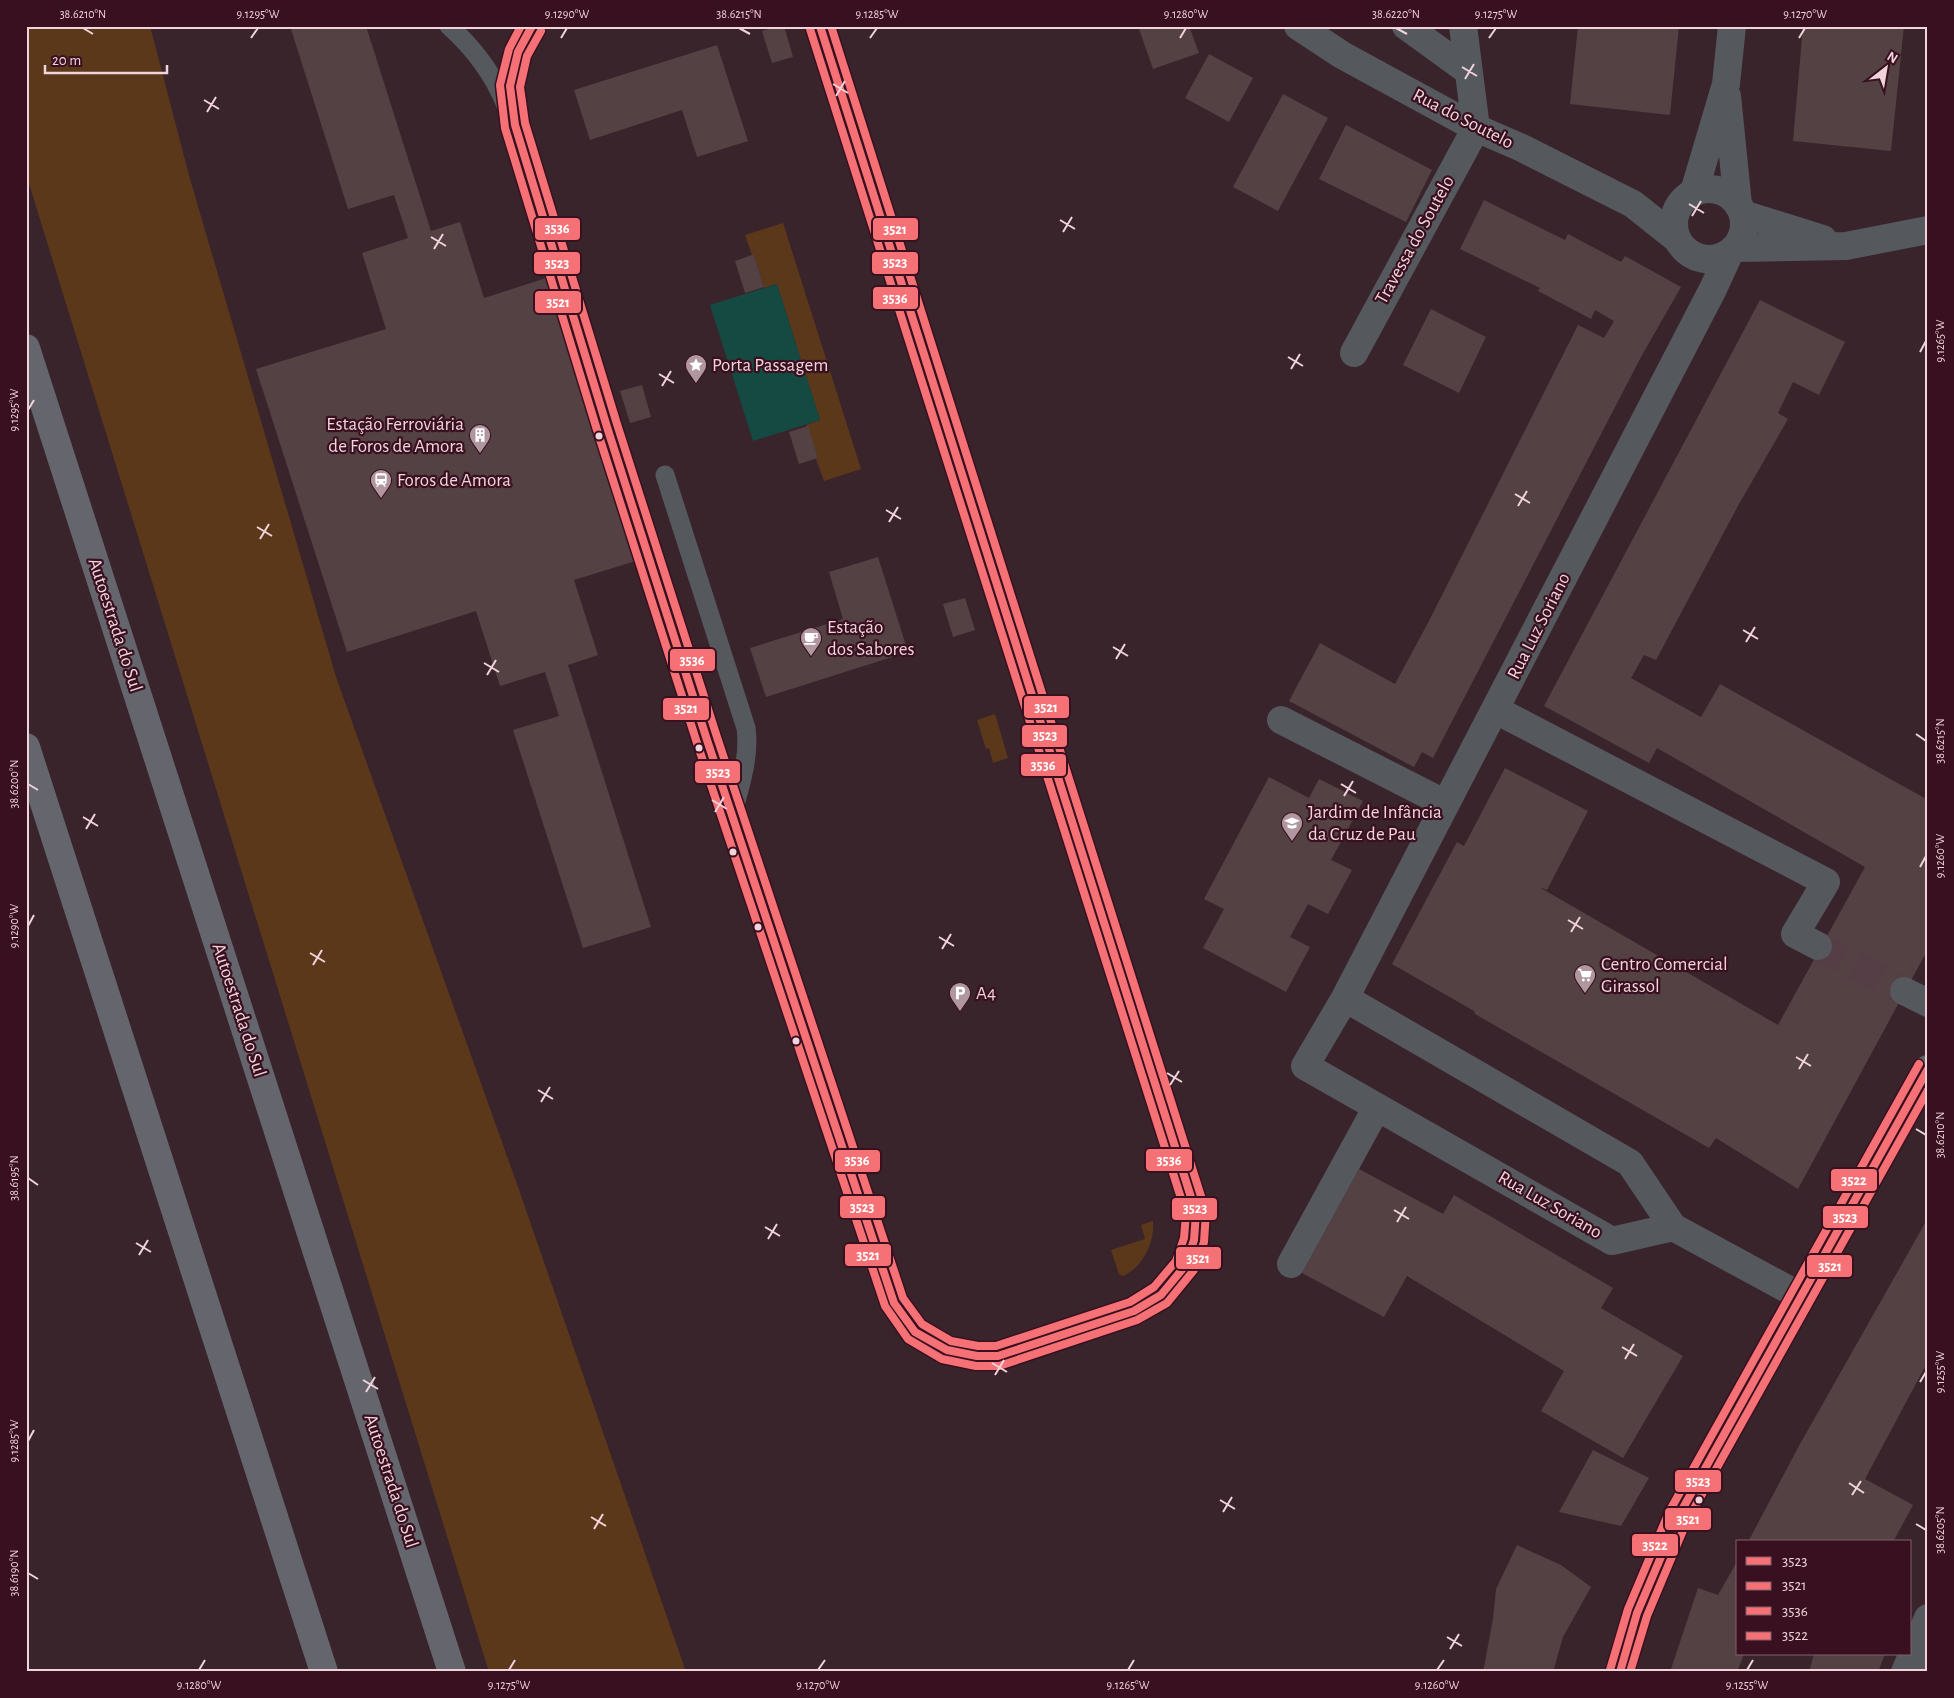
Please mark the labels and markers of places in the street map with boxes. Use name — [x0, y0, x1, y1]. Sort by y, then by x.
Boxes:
place icon: Porta Passagem — [684, 353, 708, 384]
place label: Porta Passagem — [712, 356, 829, 375]
place label: Estação Ferroviária de Foros de Amora — [326, 415, 464, 456]
building icon: Estação Ferroviária de Foros de Amora — [468, 423, 492, 454]
unlabelled marker — [594, 431, 604, 441]
station icon: Foros de Amora — [369, 468, 393, 499]
place label: Foros de Amora — [397, 471, 511, 490]
place label: Estação dos Sabores — [827, 618, 915, 659]
cafe icon: Estação dos Sabores — [799, 626, 823, 657]
unlabelled marker — [694, 743, 704, 753]
place label: Jardim de Infância da Cruz de Pau — [1308, 803, 1442, 844]
school or university icon: Jardim de Infância da Cruz de Pau — [1280, 811, 1304, 842]
unlabelled marker — [728, 847, 738, 857]
unlabelled marker — [753, 922, 763, 932]
place label: Centro Comercial Girassol — [1601, 955, 1728, 996]
supermarket icon: Centro Comercial Girassol — [1573, 963, 1597, 994]
parking icon: A4 — [948, 981, 972, 1012]
place label: A4 — [976, 984, 996, 1003]
unlabelled marker — [791, 1036, 801, 1046]
unlabelled marker — [1694, 1495, 1704, 1505]

